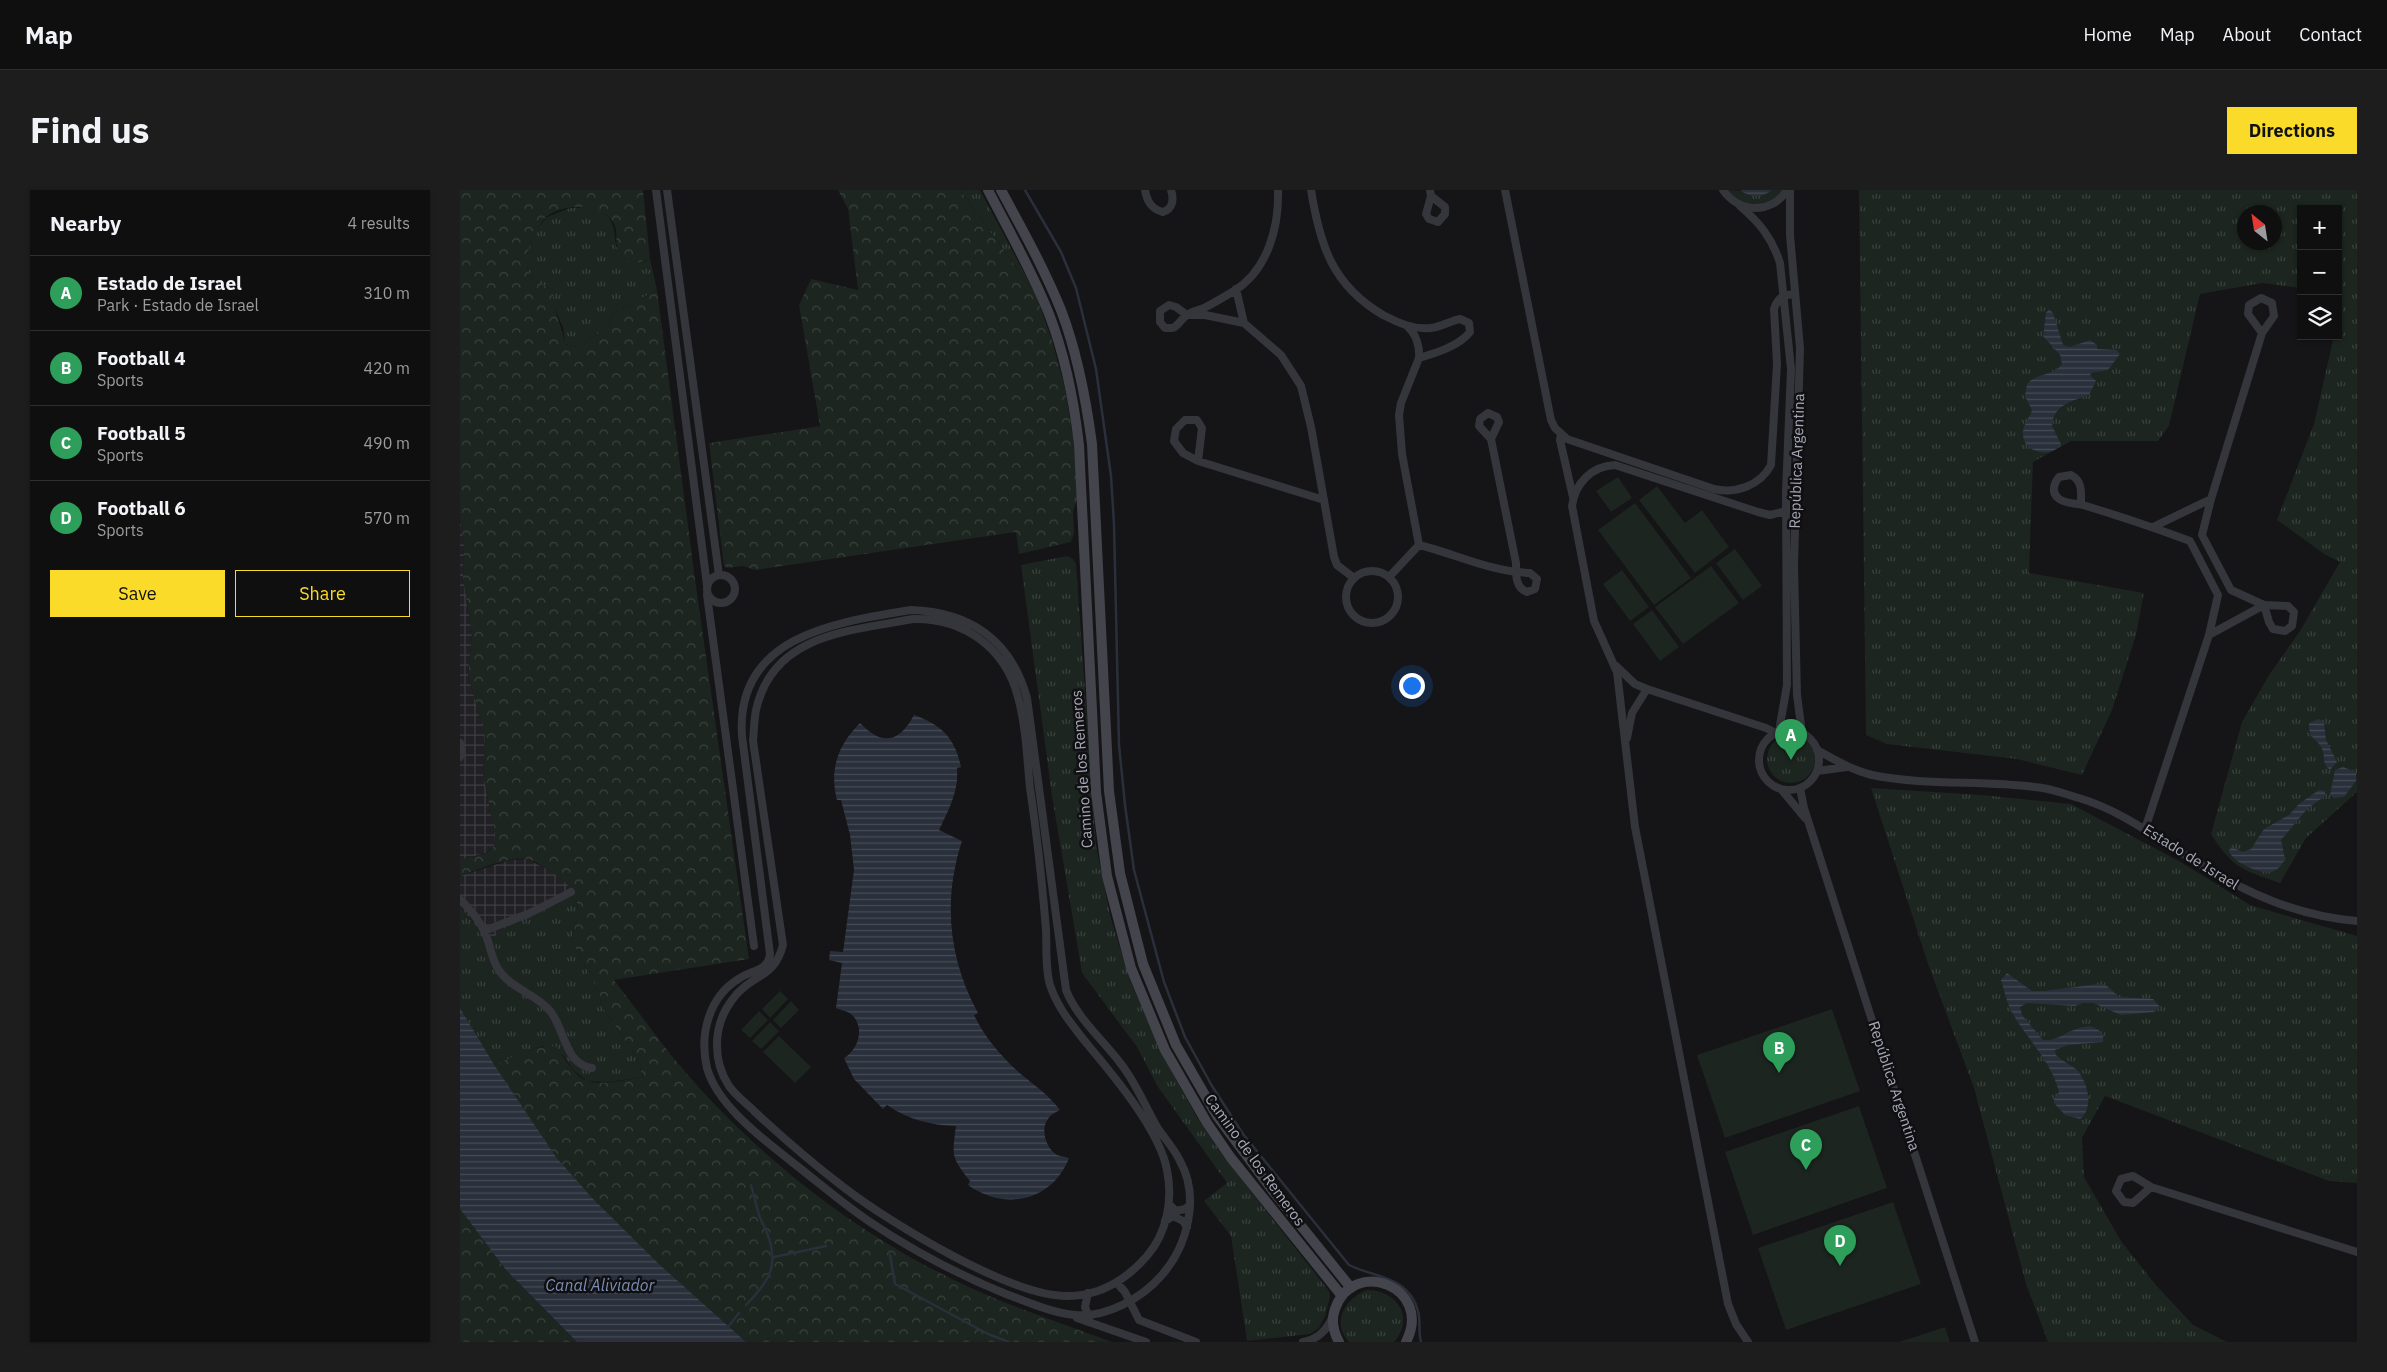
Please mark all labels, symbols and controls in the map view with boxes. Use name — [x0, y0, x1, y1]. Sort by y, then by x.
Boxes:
text: Map — [25, 19, 73, 51]
text: Home — [2084, 23, 2132, 46]
text: Map — [2160, 23, 2195, 46]
text: About — [2223, 23, 2271, 46]
text: Contact — [2299, 23, 2362, 46]
text: Find us — [30, 107, 149, 153]
button: Directions — [2227, 107, 2357, 154]
north arrow — [2237, 205, 2282, 250]
map controls — [2297, 205, 2342, 340]
button: + — [2297, 205, 2342, 250]
text: Nearby — [50, 209, 121, 237]
text: 4 results — [347, 213, 410, 233]
button: − — [2297, 250, 2342, 295]
text: Estado de Israel — [97, 271, 242, 295]
text: A — [61, 283, 71, 303]
text: 310 m — [363, 283, 410, 303]
text: Park · Estado de Israel — [97, 295, 259, 315]
button: layers — [2297, 295, 2342, 340]
text: Football 4 — [97, 346, 186, 370]
text: B — [61, 358, 71, 378]
text: 420 m — [363, 358, 410, 378]
text: Sports — [97, 370, 144, 390]
street label: República Argentina — [1785, 393, 1808, 529]
text: Football 5 — [97, 421, 186, 445]
text: C — [61, 433, 71, 453]
text: 490 m — [363, 433, 410, 453]
text: Sports — [97, 445, 144, 465]
text: Football 6 — [97, 496, 186, 520]
text: D — [60, 508, 72, 528]
text: 570 m — [363, 508, 410, 528]
text: Sports — [97, 520, 144, 540]
button: Save — [50, 570, 225, 617]
button: Share — [235, 570, 410, 617]
your location — [1399, 673, 1425, 699]
street label: Camino de los Remeros — [1066, 689, 1097, 849]
pin: A — [1775, 719, 1807, 760]
street label: Estado de Israel — [2140, 820, 2243, 894]
street label: República Argentina — [1865, 1019, 1924, 1153]
pin: B — [1763, 1032, 1795, 1073]
street label: Camino de los Remeros — [1201, 1090, 1310, 1229]
pin: C — [1790, 1129, 1822, 1170]
pin: D — [1824, 1225, 1856, 1266]
water label: Canal Aliviador — [546, 1275, 656, 1295]

